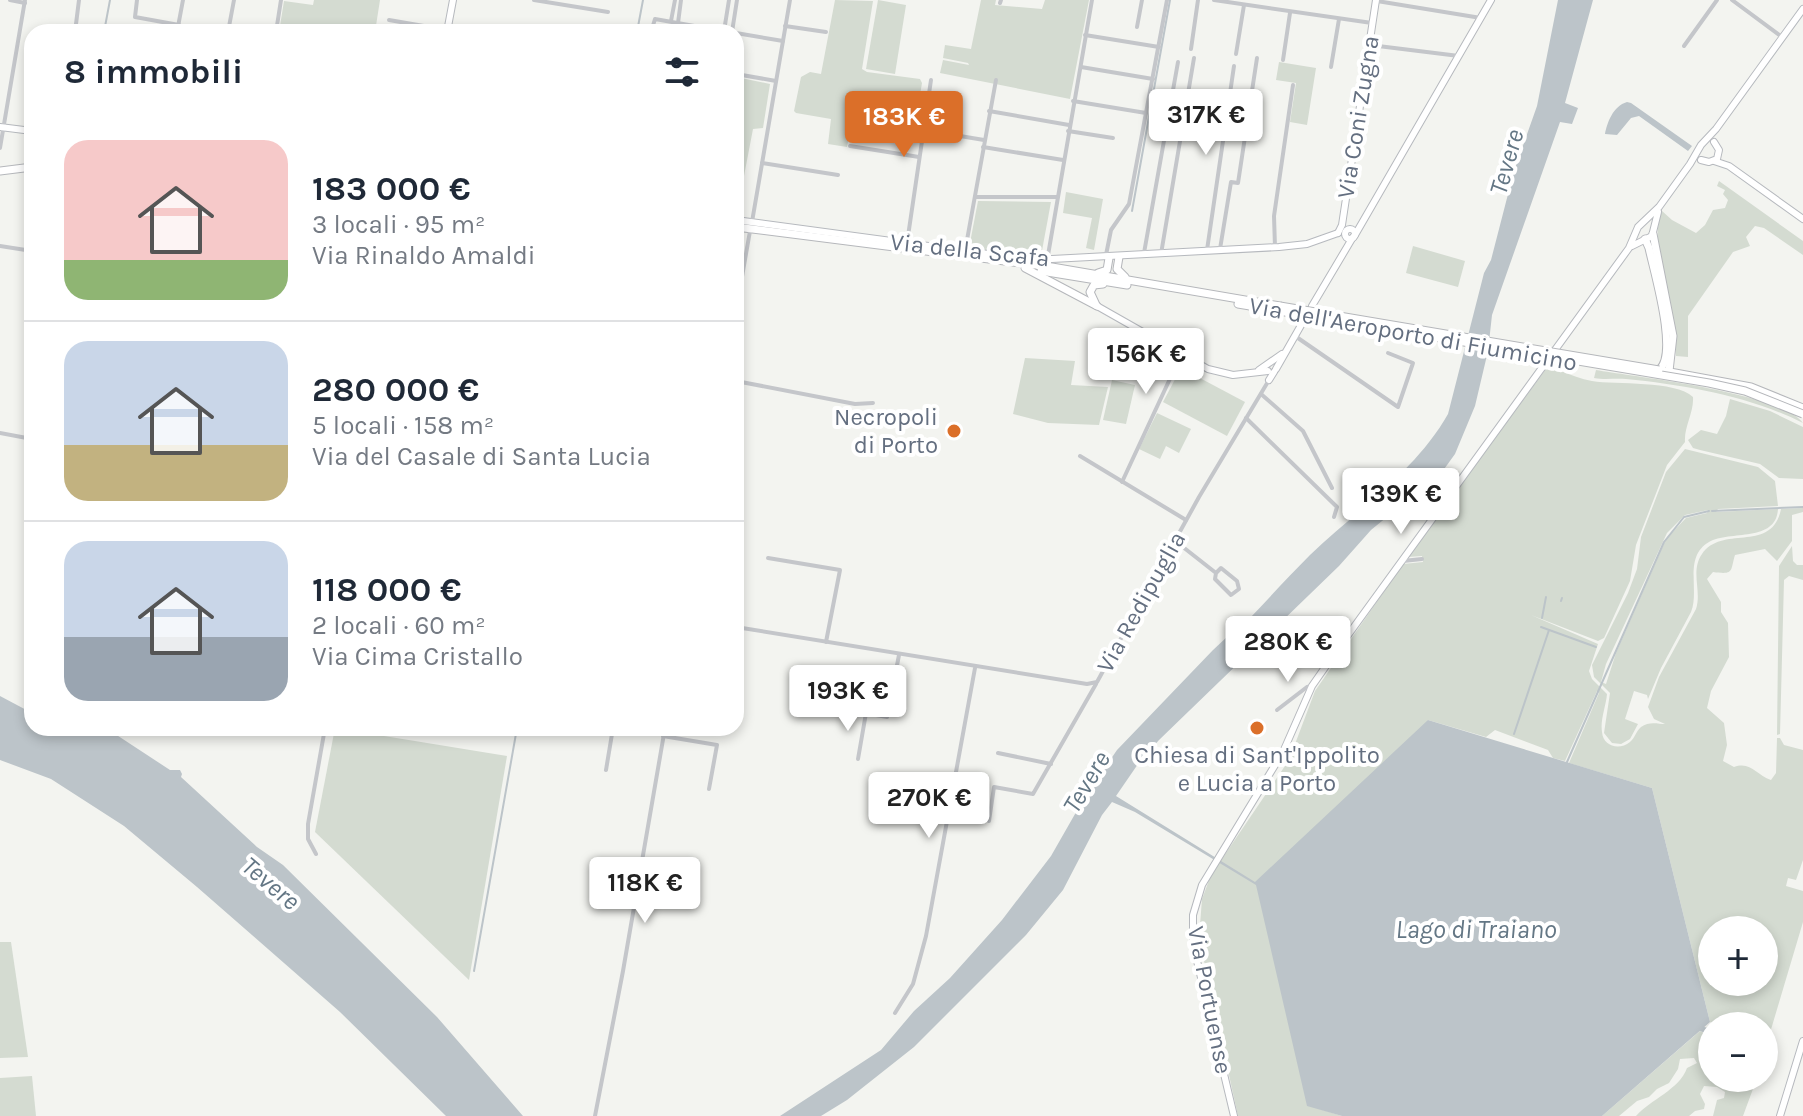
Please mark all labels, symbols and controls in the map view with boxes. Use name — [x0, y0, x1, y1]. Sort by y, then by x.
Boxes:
street label: Via Coni Zugna — [1331, 33, 1385, 201]
icon: filters — [660, 50, 704, 94]
text: 8 immobili — [64, 52, 243, 92]
pin: 317K € — [1141, 89, 1271, 157]
pin: 183K € — [839, 91, 969, 159]
text: 317K € — [1167, 99, 1245, 130]
text: 183K € — [863, 101, 945, 132]
water label: Tevere — [1482, 126, 1531, 199]
text: 183 000 € — [312, 169, 471, 209]
icon: home — [128, 172, 224, 268]
text: 3 locali · 95 m² — [312, 209, 485, 240]
street label: Via della Scafa — [889, 228, 1051, 272]
text: Via Rinaldo Amaldi — [312, 240, 536, 271]
street label: Via dell'Aeroporto di Fiumicino — [1247, 291, 1579, 377]
pin: 156K € — [1081, 328, 1211, 396]
text: 156K € — [1106, 338, 1186, 369]
text: 280 000 € — [312, 370, 479, 410]
icon: home — [128, 373, 224, 469]
place label: Necropoli di Porto — [834, 403, 938, 459]
text: 5 locali · 158 m² — [312, 410, 494, 441]
marker: Necropoli di Porto — [945, 422, 963, 440]
text: Via del Casale di Santa Lucia — [312, 441, 651, 472]
pin: 139K € — [1336, 468, 1466, 536]
text: 139K € — [1360, 478, 1442, 509]
street label: Via Redipuglia — [1091, 526, 1191, 678]
text: 118 000 € — [312, 570, 461, 610]
icon: home — [128, 573, 224, 669]
text: 2 locali · 60 m² — [312, 610, 486, 641]
pin: 280K € — [1223, 616, 1353, 684]
text: 280K € — [1243, 626, 1333, 657]
text: Via Cima Cristallo — [312, 641, 523, 672]
pin: 193K € — [783, 665, 913, 733]
text: 193K € — [807, 675, 889, 706]
marker: Chiesa di Sant'Ippolito e Lucia a Porto — [1248, 719, 1266, 737]
place label: Chiesa di Sant'Ippolito e Lucia a Porto — [1134, 741, 1380, 797]
water label: Tevere — [1056, 746, 1117, 819]
pin: 270K € — [864, 772, 994, 840]
text: 270K € — [886, 782, 972, 813]
water label: Tevere — [235, 850, 306, 917]
pin: 118K € — [580, 857, 710, 925]
text: 118K € — [607, 867, 683, 898]
water label: Lago di Traiano — [1395, 914, 1557, 945]
map controls — [1698, 916, 1778, 1092]
button: + — [1698, 916, 1778, 996]
street label: Via Portuense — [1182, 924, 1238, 1076]
button: − — [1698, 1012, 1778, 1092]

